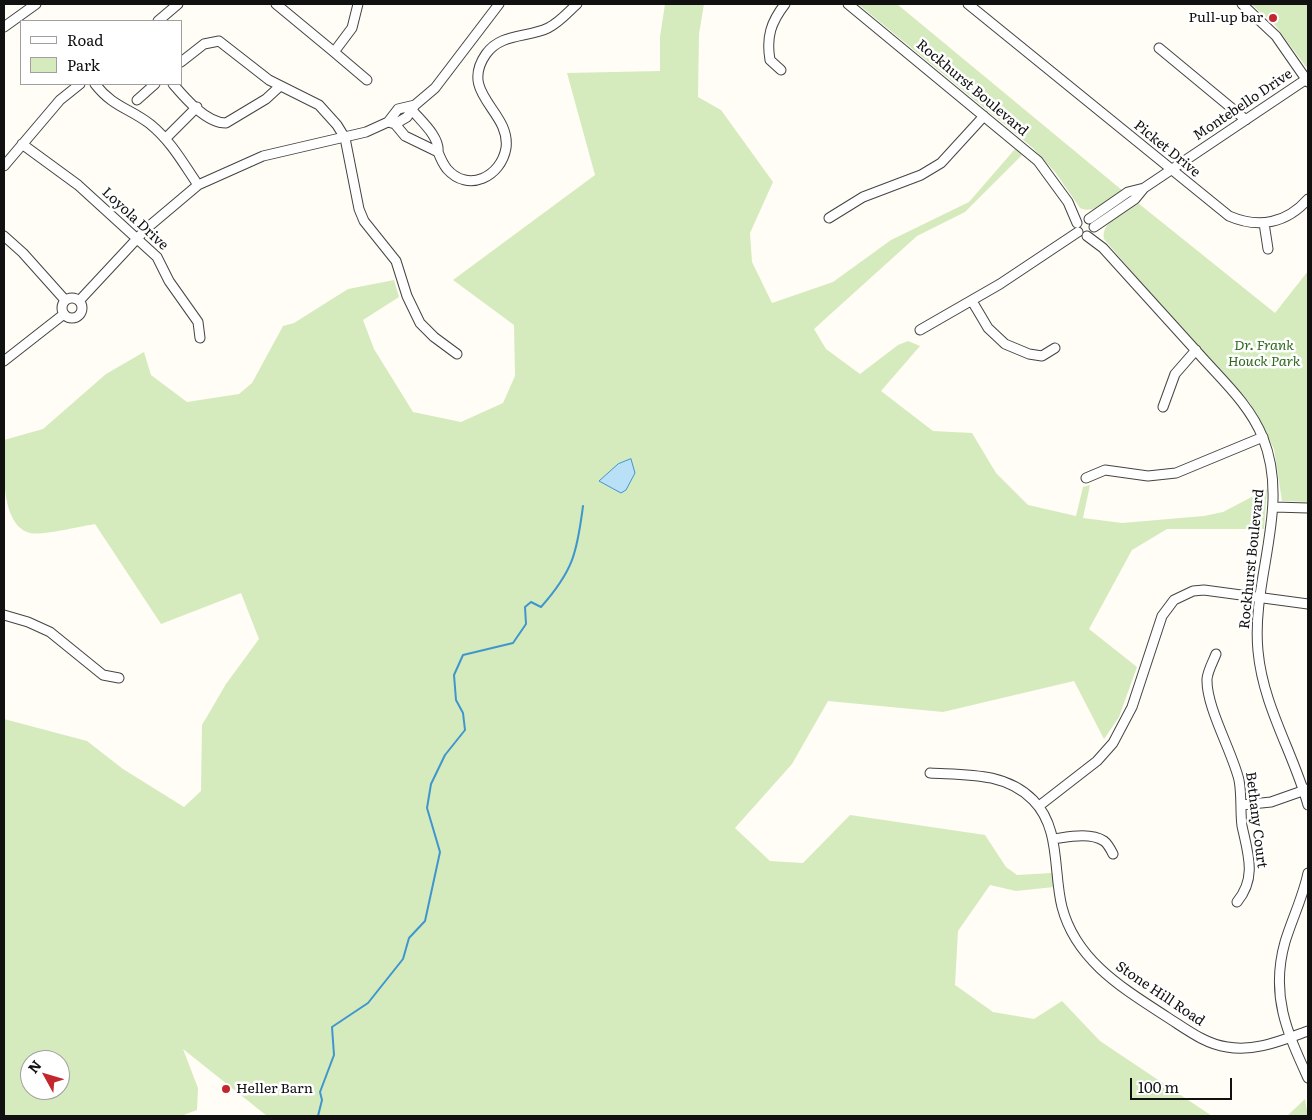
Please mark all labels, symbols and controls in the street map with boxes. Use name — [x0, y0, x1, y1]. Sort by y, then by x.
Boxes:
place label: Pull-up bar — [1189, 10, 1263, 26]
marker: Pull-up bar — [1267, 12, 1279, 24]
legend — [20, 20, 182, 85]
text: Road — [67, 28, 103, 51]
street label: Rockhurst Boulevard — [913, 36, 1031, 140]
text: Park — [67, 53, 100, 76]
street label: Montebello Drive — [1190, 66, 1296, 144]
street label: Picket Drive — [1130, 117, 1204, 181]
street label: Loyola Drive — [98, 184, 172, 254]
park label: Dr. Frank Houck Park — [1228, 338, 1300, 371]
street label: Rockhurst Boulevard — [1236, 488, 1268, 630]
street label: Bethany Court — [1242, 771, 1270, 869]
street label: Stone Hill Road — [1112, 958, 1208, 1030]
north arrow — [20, 1050, 70, 1100]
text: N — [23, 1055, 46, 1077]
scale bar — [1132, 1068, 1234, 1100]
text: 100 m — [1138, 1075, 1179, 1098]
place label: Heller Barn — [236, 1081, 313, 1097]
marker: Heller Barn — [220, 1083, 232, 1095]

